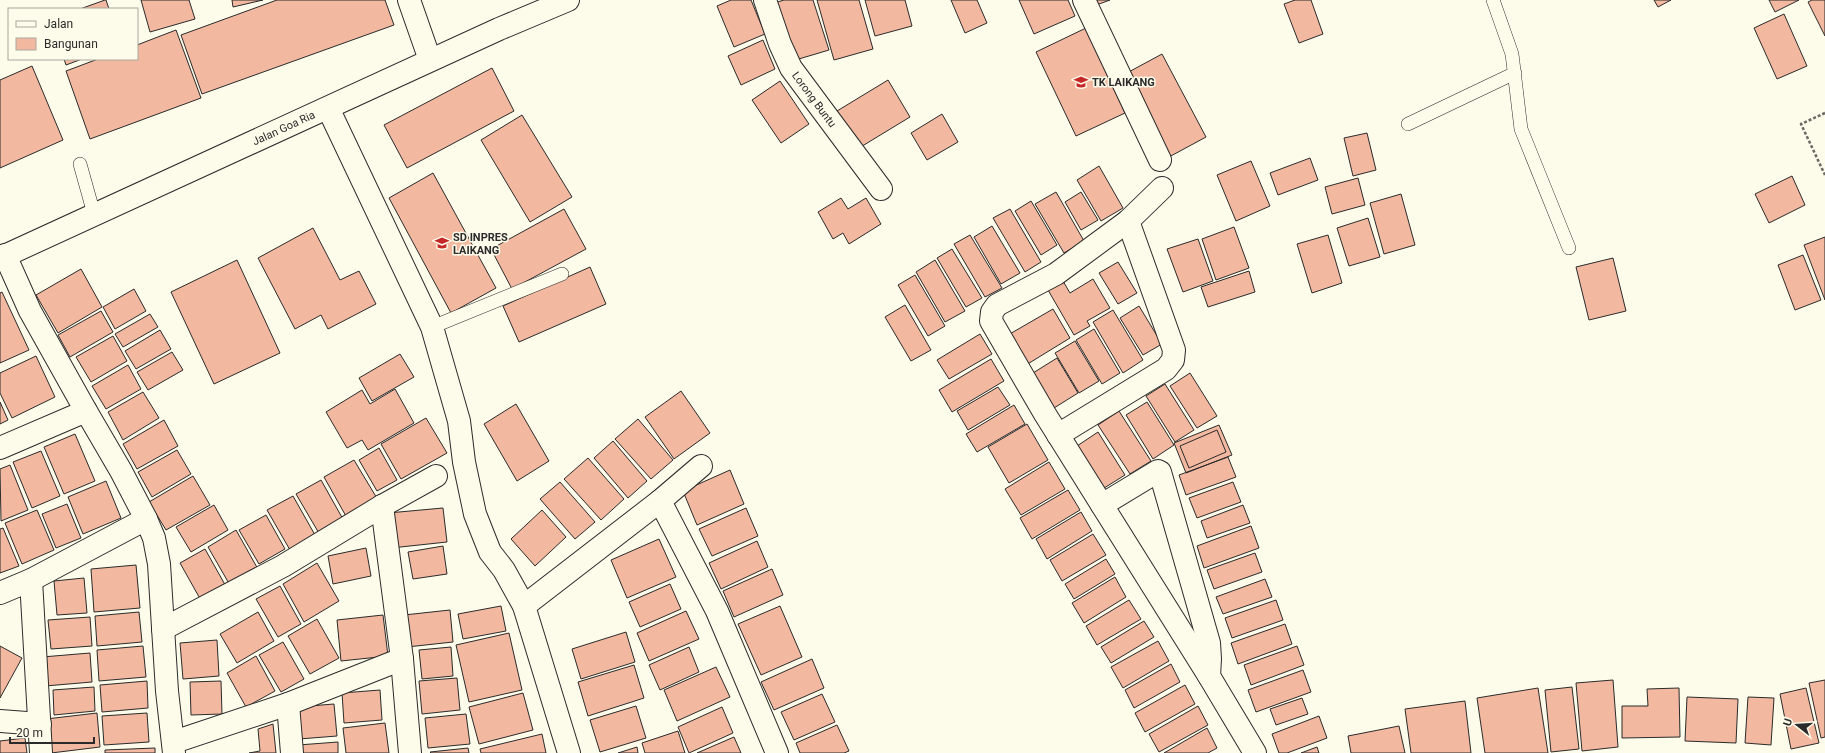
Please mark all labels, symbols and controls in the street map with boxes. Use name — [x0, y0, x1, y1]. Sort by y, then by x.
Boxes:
legend — [8, 8, 138, 60]
text: Jalan — [44, 17, 73, 31]
text: Bangunan — [44, 37, 98, 51]
street label: Lorong Buntu — [789, 69, 839, 130]
school or university icon: TK LAIKANG — [1073, 74, 1089, 90]
place label: TK LAIKANG — [1092, 76, 1155, 89]
street label: Jalan Goa Ria — [250, 108, 317, 148]
place label: SD INPRES LAIKANG — [453, 231, 508, 257]
school or university icon: SD INPRES LAIKANG — [434, 235, 450, 251]
north arrow — [1777, 705, 1817, 745]
text: U — [1781, 717, 1795, 728]
scale bar — [10, 719, 94, 745]
text: 20 m — [16, 726, 43, 740]

